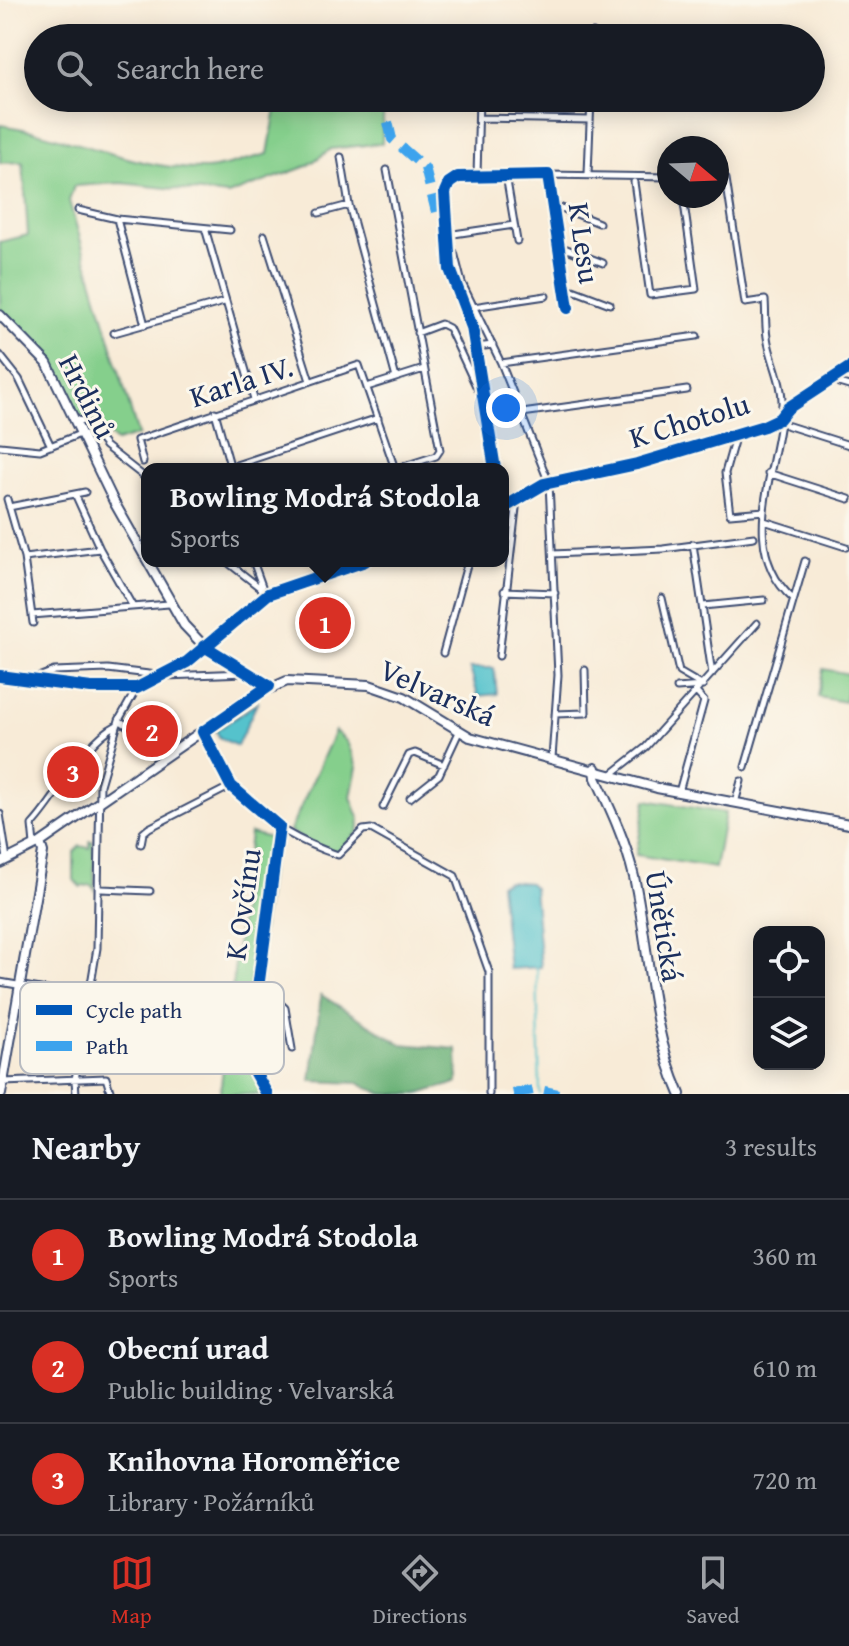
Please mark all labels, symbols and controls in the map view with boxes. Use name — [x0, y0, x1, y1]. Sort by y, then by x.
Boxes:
search box — [24, 24, 825, 112]
icon: search — [52, 46, 96, 90]
text: Search here — [116, 46, 264, 90]
north arrow — [657, 136, 729, 208]
street label: K Lesu — [558, 200, 613, 287]
street label: Karla IV. — [184, 344, 298, 418]
street label: Hrdinů — [48, 346, 128, 447]
street label: K Chotolu — [624, 381, 755, 459]
your location — [486, 388, 526, 428]
popup — [141, 463, 509, 567]
text: Bowling Modrá Stodola — [170, 474, 480, 518]
text: Sports — [170, 518, 240, 557]
pin: 1 — [299, 593, 351, 653]
street label: Velvarská — [373, 647, 503, 737]
pin: 2 — [126, 701, 178, 761]
pin: 3 — [47, 742, 99, 802]
street label: K Ovčínu — [212, 845, 272, 963]
street label: Únětická — [635, 867, 695, 985]
map controls — [753, 926, 825, 1070]
button: locate — [753, 926, 825, 998]
legend — [20, 982, 284, 1074]
text: Cycle path — [86, 994, 183, 1026]
button: layers — [753, 998, 825, 1070]
text: Path — [86, 1030, 129, 1062]
text: Nearby — [32, 1122, 141, 1171]
text: 3 results — [725, 1127, 817, 1166]
text: Bowling Modrá Stodola — [108, 1214, 418, 1258]
text: 1 — [51, 1236, 65, 1275]
text: 360 m — [752, 1236, 817, 1275]
text: Sports — [108, 1258, 178, 1297]
text: Obecní urad — [108, 1326, 269, 1370]
text: 2 — [51, 1348, 65, 1387]
text: 610 m — [752, 1348, 817, 1387]
text: Public building · Velvarská — [108, 1370, 394, 1409]
text: Knihovna Horoměřice — [108, 1438, 400, 1482]
text: 3 — [51, 1460, 65, 1499]
text: 720 m — [752, 1460, 817, 1499]
text: Library · Požárníků — [108, 1482, 314, 1521]
tab: Map — [110, 1551, 154, 1631]
tab: Directions — [373, 1551, 467, 1631]
tab: Saved — [686, 1551, 739, 1631]

